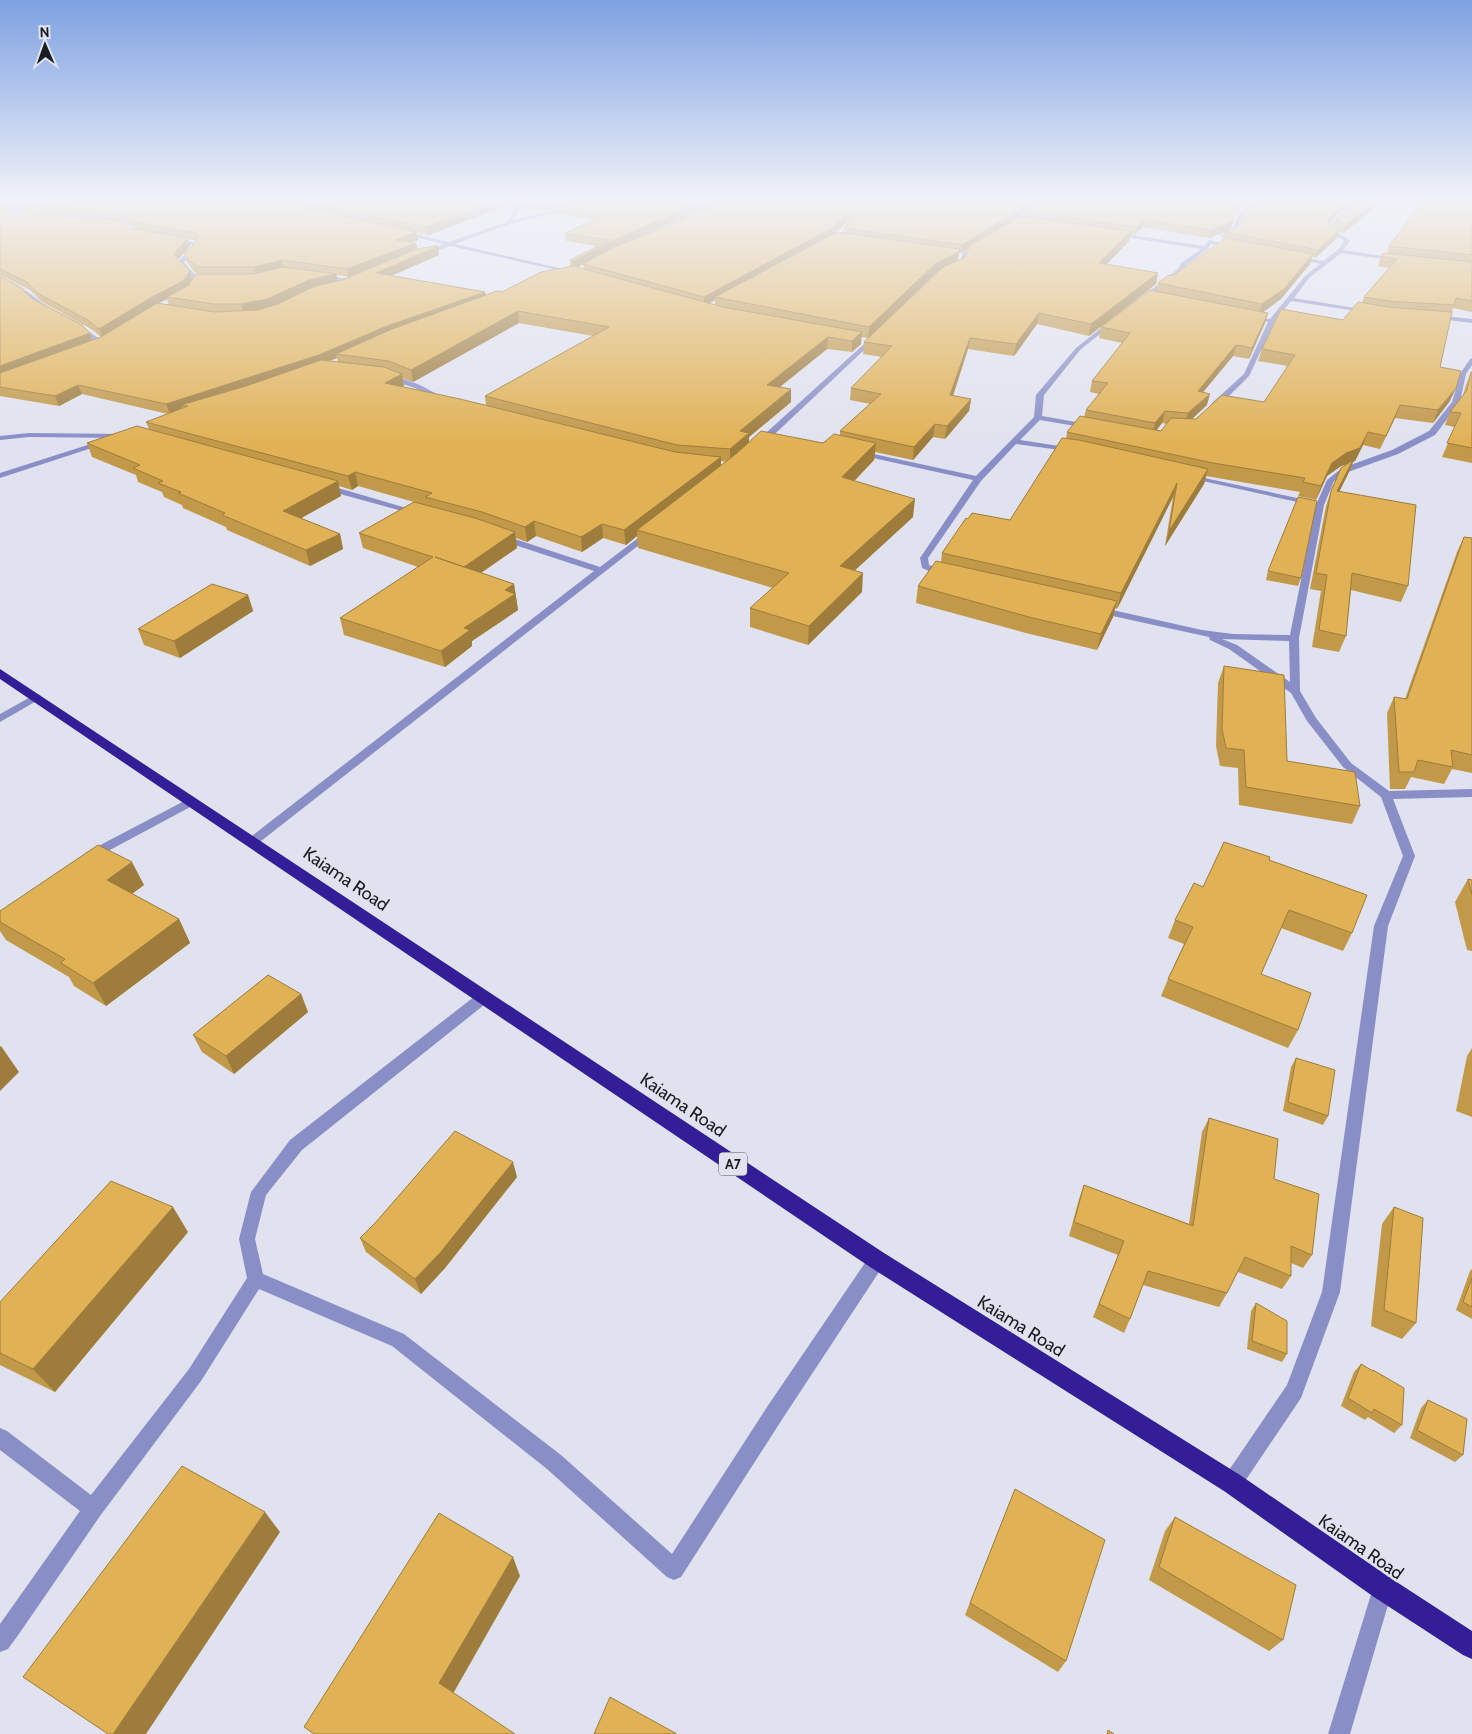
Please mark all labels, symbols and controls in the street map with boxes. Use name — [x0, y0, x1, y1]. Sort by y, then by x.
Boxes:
north arrow — [20, 20, 70, 70]
text: N — [39, 23, 50, 41]
street label: Kaiama Road — [299, 842, 393, 916]
street label: Kaiama Road — [636, 1068, 730, 1142]
road number: A7 — [719, 1152, 747, 1176]
street label: Kaiama Road — [973, 1290, 1069, 1362]
street label: Kaiama Road — [1314, 1510, 1408, 1584]

